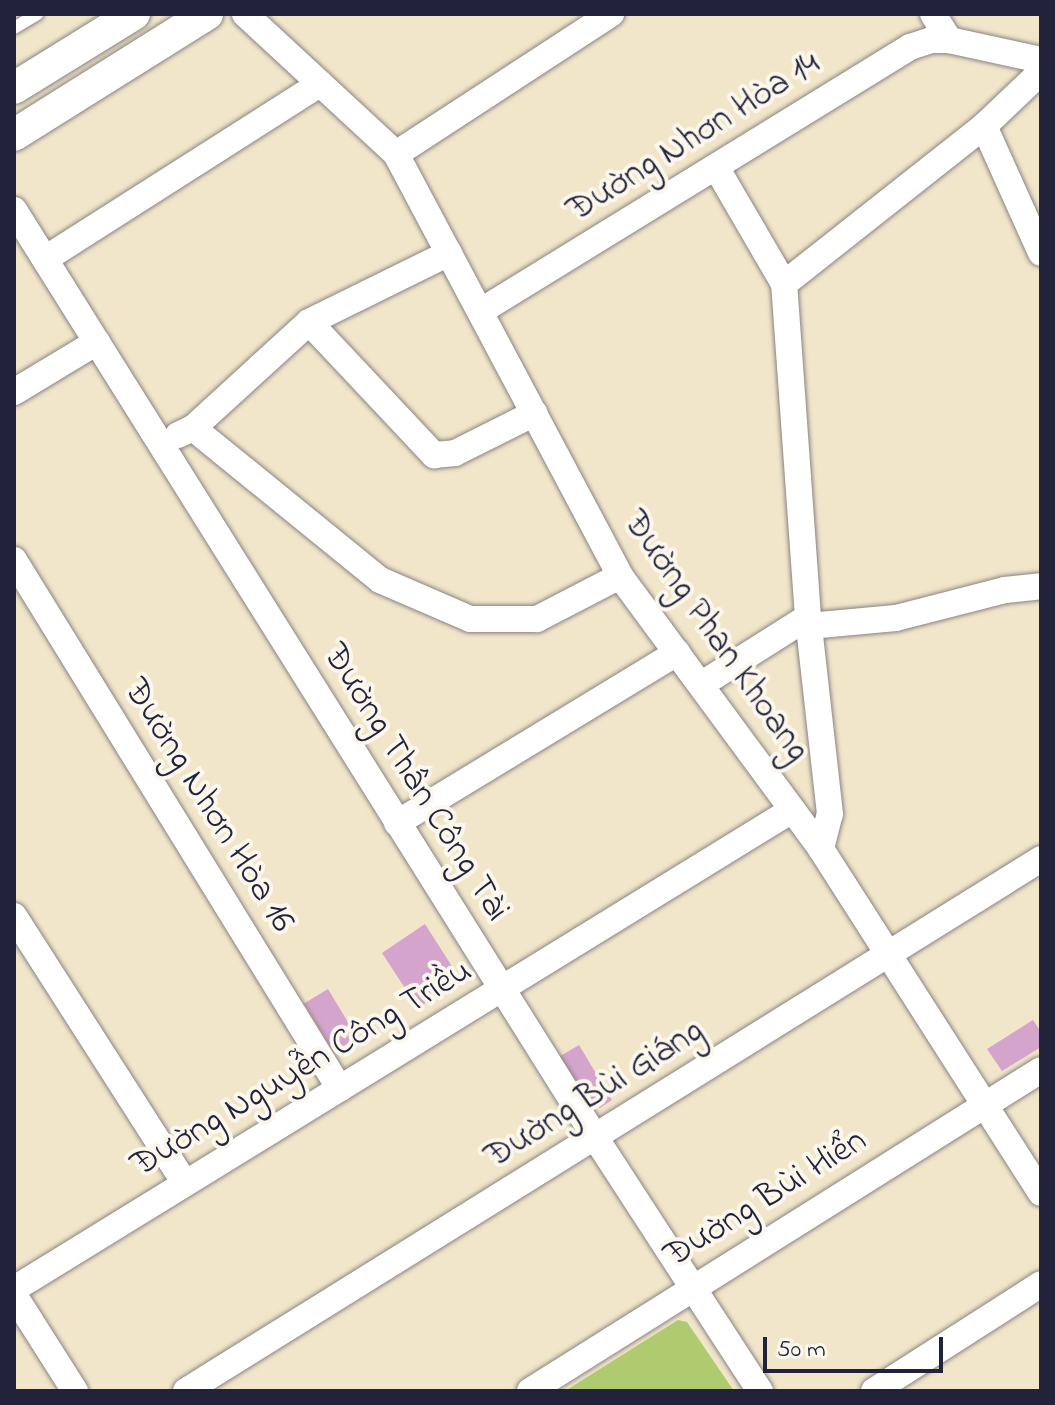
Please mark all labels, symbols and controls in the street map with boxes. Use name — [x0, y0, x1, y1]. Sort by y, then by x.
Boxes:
street label: Đường Nhơn Hòa 14 — [560, 43, 828, 233]
street label: Đường Phan Khoang — [612, 503, 818, 771]
street label: Đường Thân Công Tài — [312, 636, 518, 930]
street label: Đường Nhơn Hòa 16 — [113, 671, 303, 941]
street label: Đường Nguyễn Công Triều — [124, 950, 480, 1188]
street label: Đường Bùi Giáng — [478, 1010, 712, 1180]
street label: Đường Bùi Hiển — [657, 1120, 875, 1278]
scale bar — [767, 1321, 947, 1371]
text: 50 m — [777, 1333, 826, 1368]

